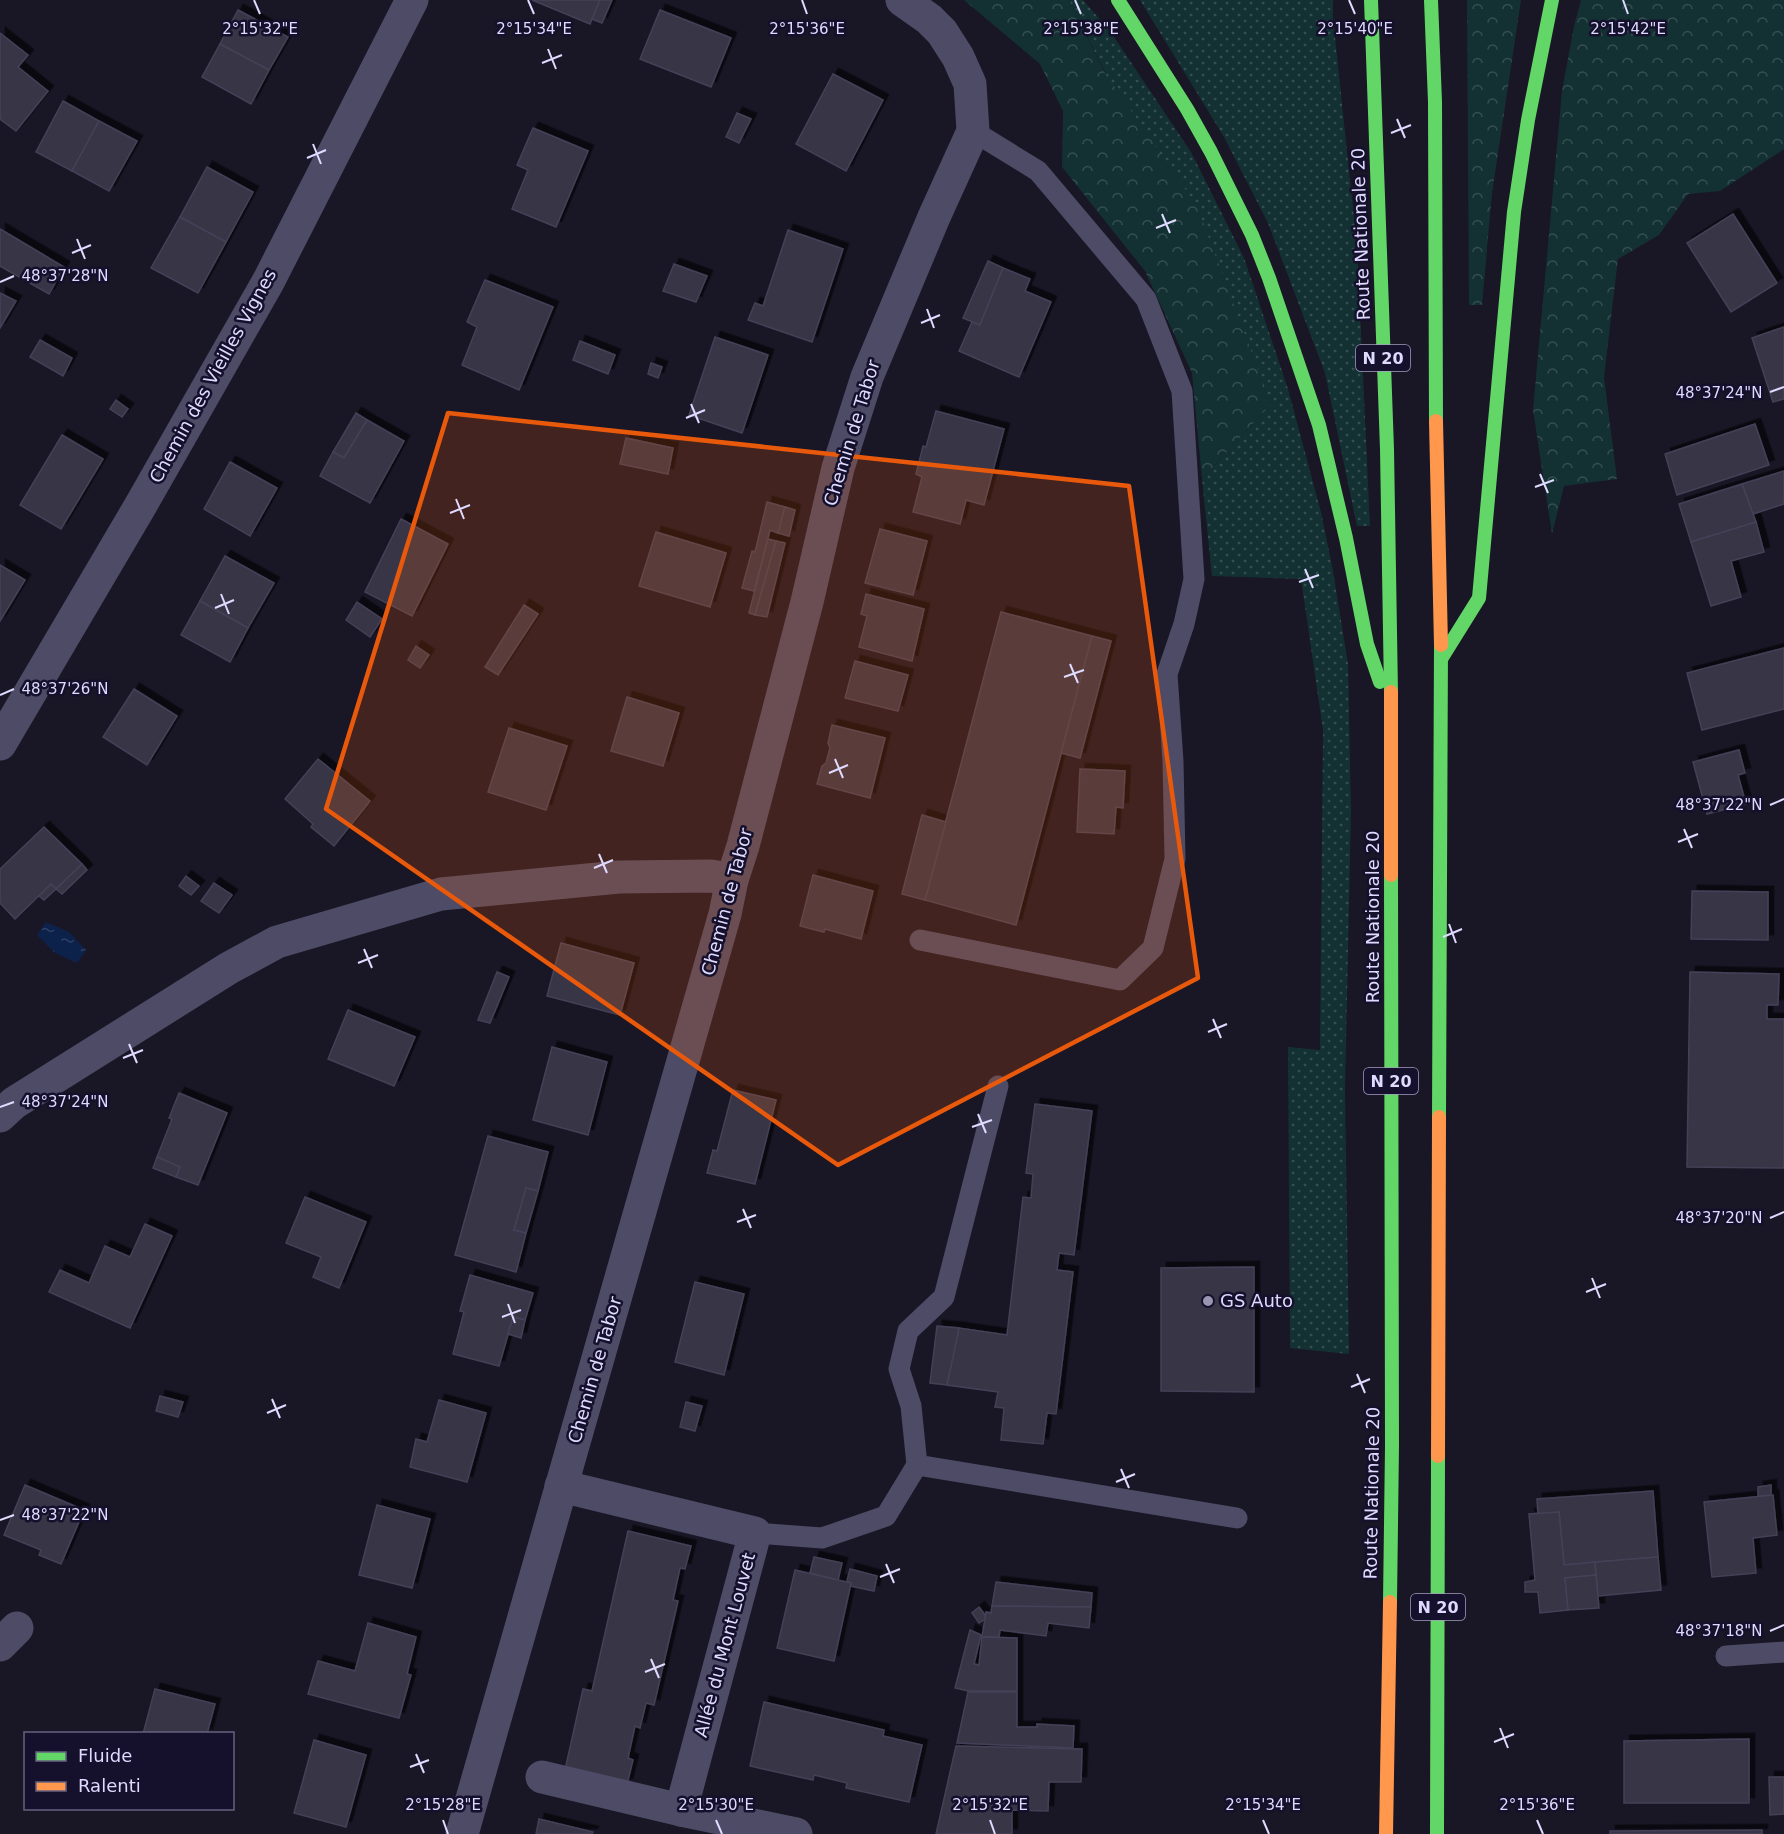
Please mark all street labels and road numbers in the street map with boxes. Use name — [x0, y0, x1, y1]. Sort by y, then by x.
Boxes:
street label: Route Nationale 20 — [1347, 147, 1374, 321]
street label: Chemin des Vieilles Vignes — [145, 265, 280, 487]
road number: N 20 — [1356, 345, 1410, 371]
street label: Chemin de Tabor — [819, 357, 884, 509]
street label: Chemin de Tabor — [697, 825, 756, 978]
street label: Route Nationale 20 — [1362, 831, 1383, 1003]
road number: N 20 — [1364, 1068, 1418, 1094]
street label: Chemin de Tabor — [564, 1293, 626, 1446]
street label: Route Nationale 20 — [1359, 1406, 1384, 1580]
street label: Allée du Mont Louvet — [690, 1550, 759, 1740]
road number: N 20 — [1411, 1594, 1465, 1620]

